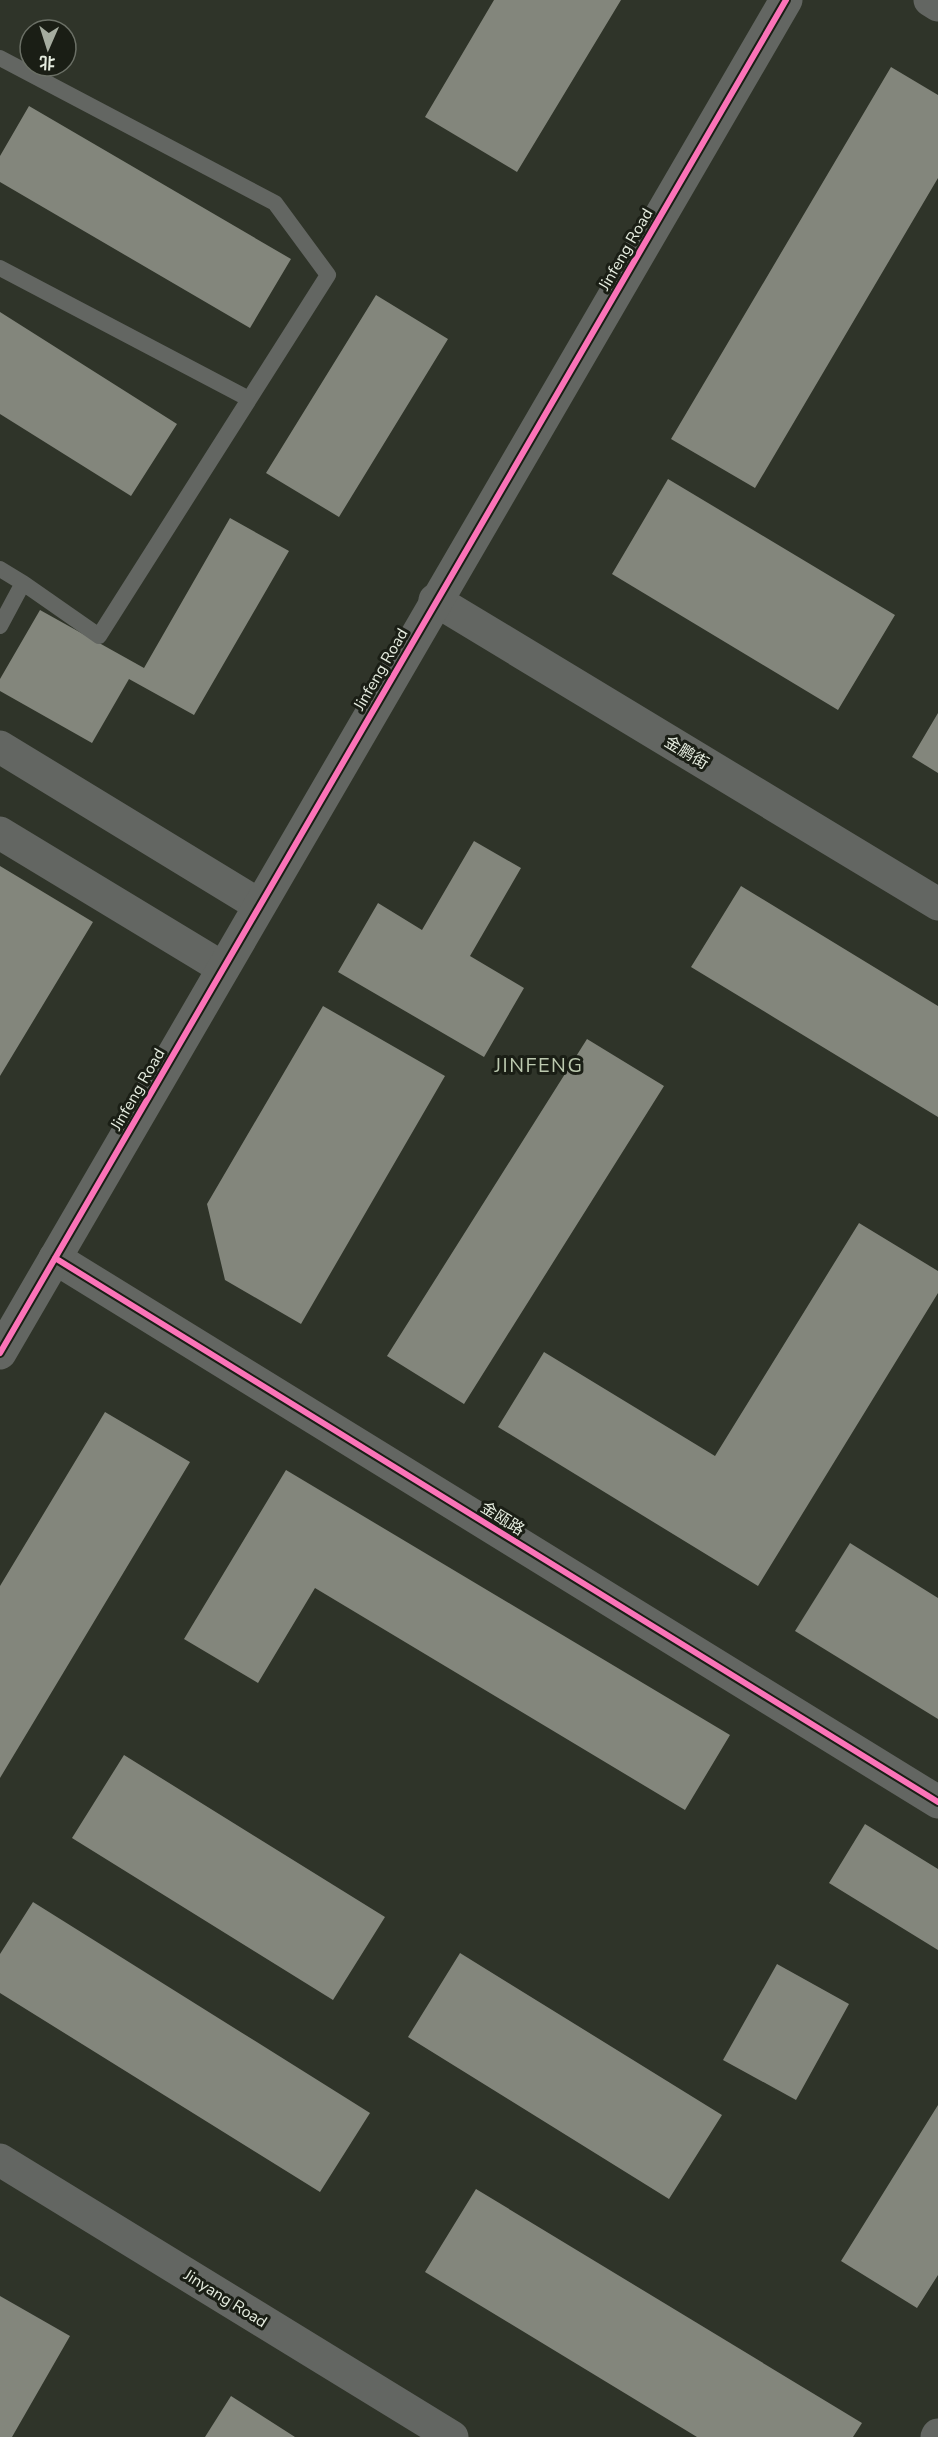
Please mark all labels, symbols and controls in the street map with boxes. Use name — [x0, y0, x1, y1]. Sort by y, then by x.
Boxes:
north arrow — [18, 18, 78, 78]
text: 北 — [39, 51, 56, 73]
street label: Jinfeng Road — [593, 204, 658, 295]
street label: Jinfeng Road — [348, 624, 413, 715]
street label: 金鹏街 — [660, 731, 713, 775]
street label: Jinfeng Road — [105, 1044, 170, 1135]
district label: JINFENG — [494, 1052, 583, 1079]
street label: 金瓯路 — [476, 1497, 529, 1541]
street label: Jinyang Road — [179, 2264, 271, 2333]

